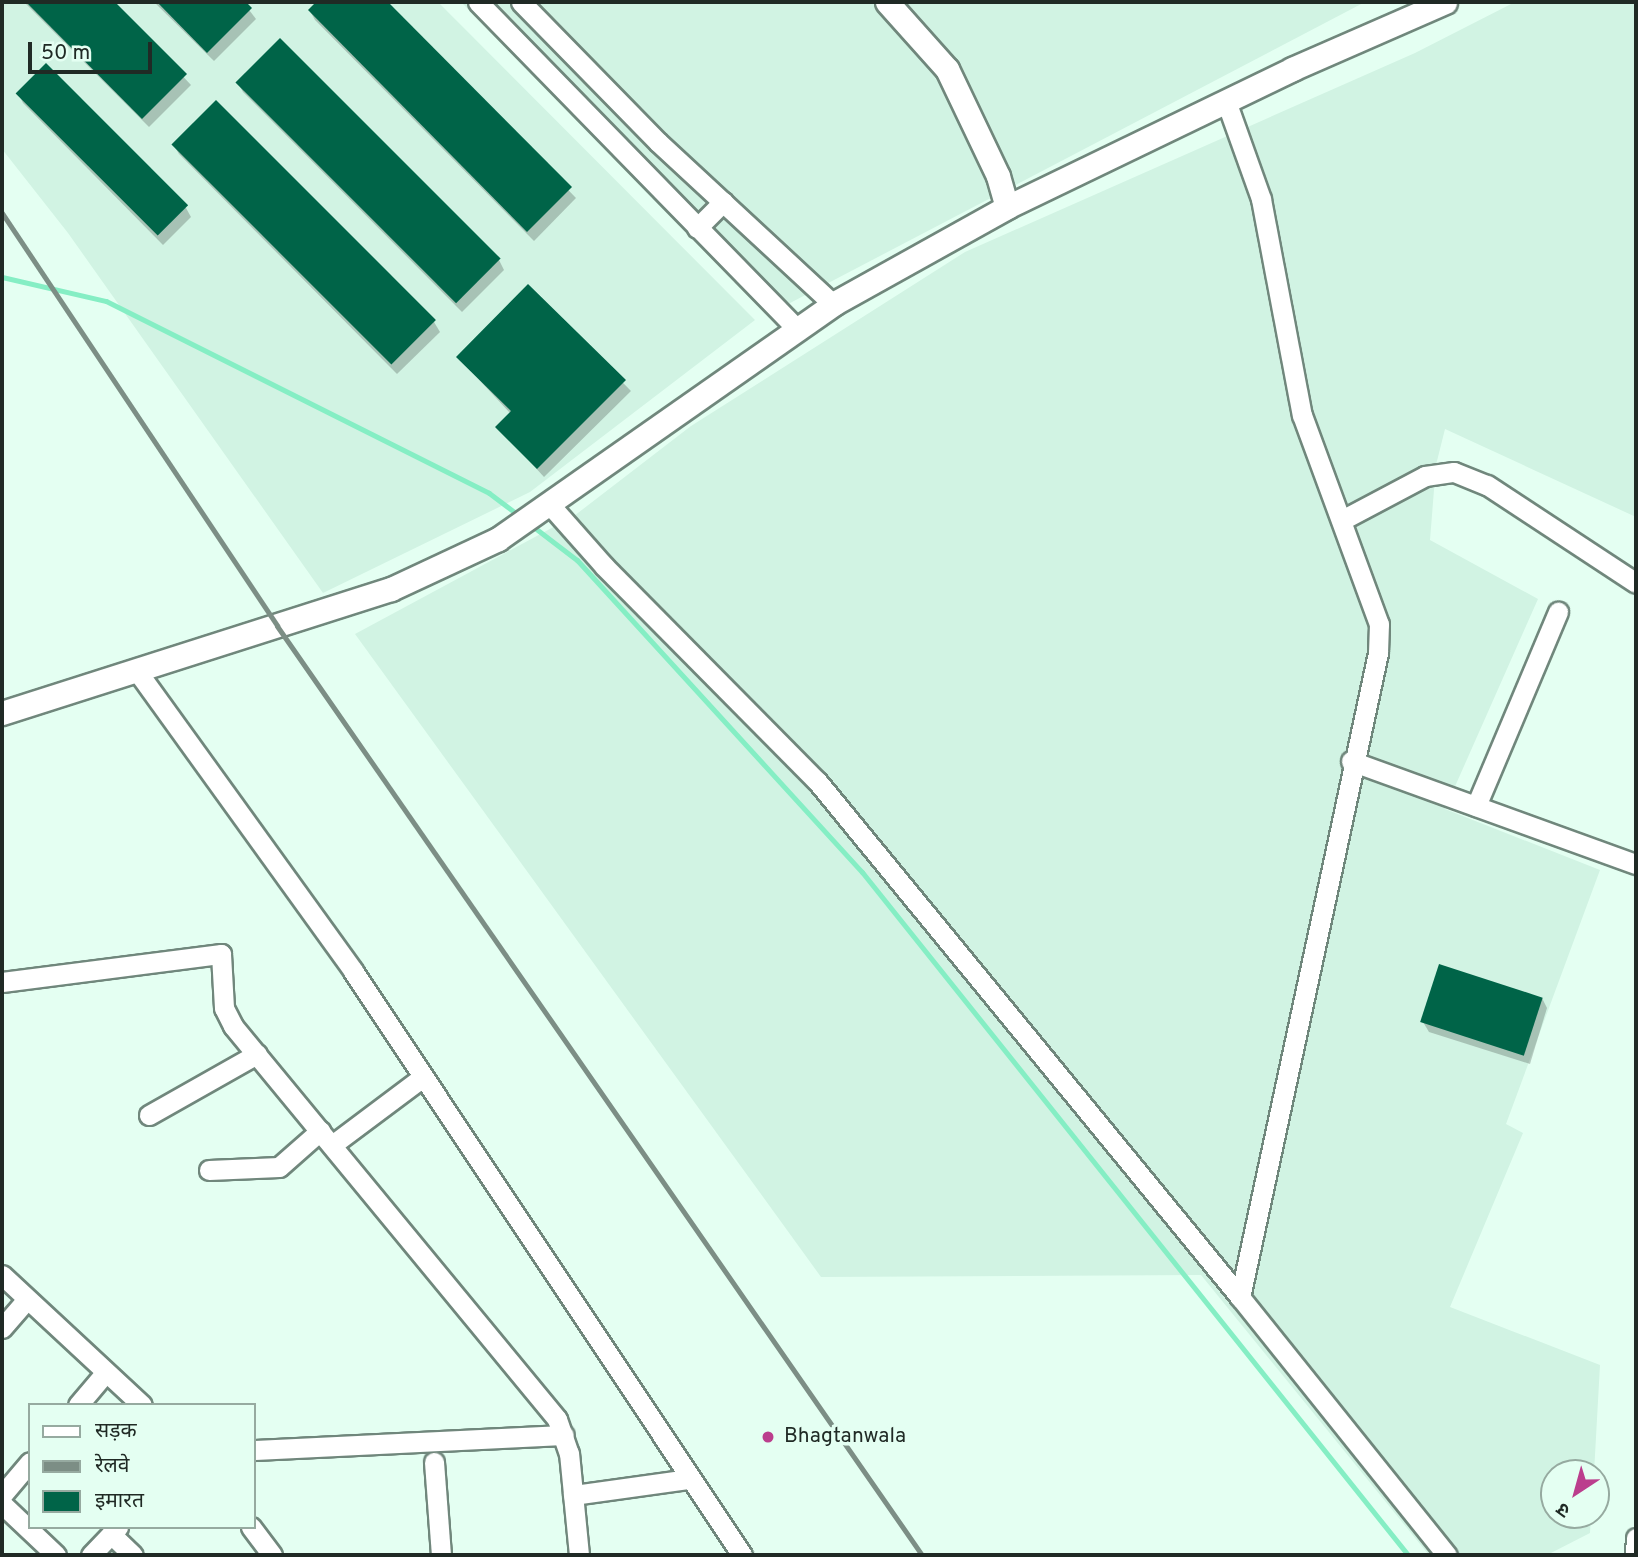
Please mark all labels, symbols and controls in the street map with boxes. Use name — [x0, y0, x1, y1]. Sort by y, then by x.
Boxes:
scale bar — [32, 28, 156, 72]
text: 50 m — [41, 40, 90, 67]
legend — [28, 1403, 256, 1529]
text: सड़क — [95, 1418, 137, 1445]
place label: Bhagtanwala — [784, 1424, 906, 1450]
marker: Bhagtanwala — [758, 1427, 778, 1447]
text: रेलवे — [95, 1453, 130, 1480]
north arrow — [1540, 1459, 1610, 1529]
text: इमारत — [95, 1488, 144, 1515]
text: उ — [1552, 1496, 1575, 1522]

